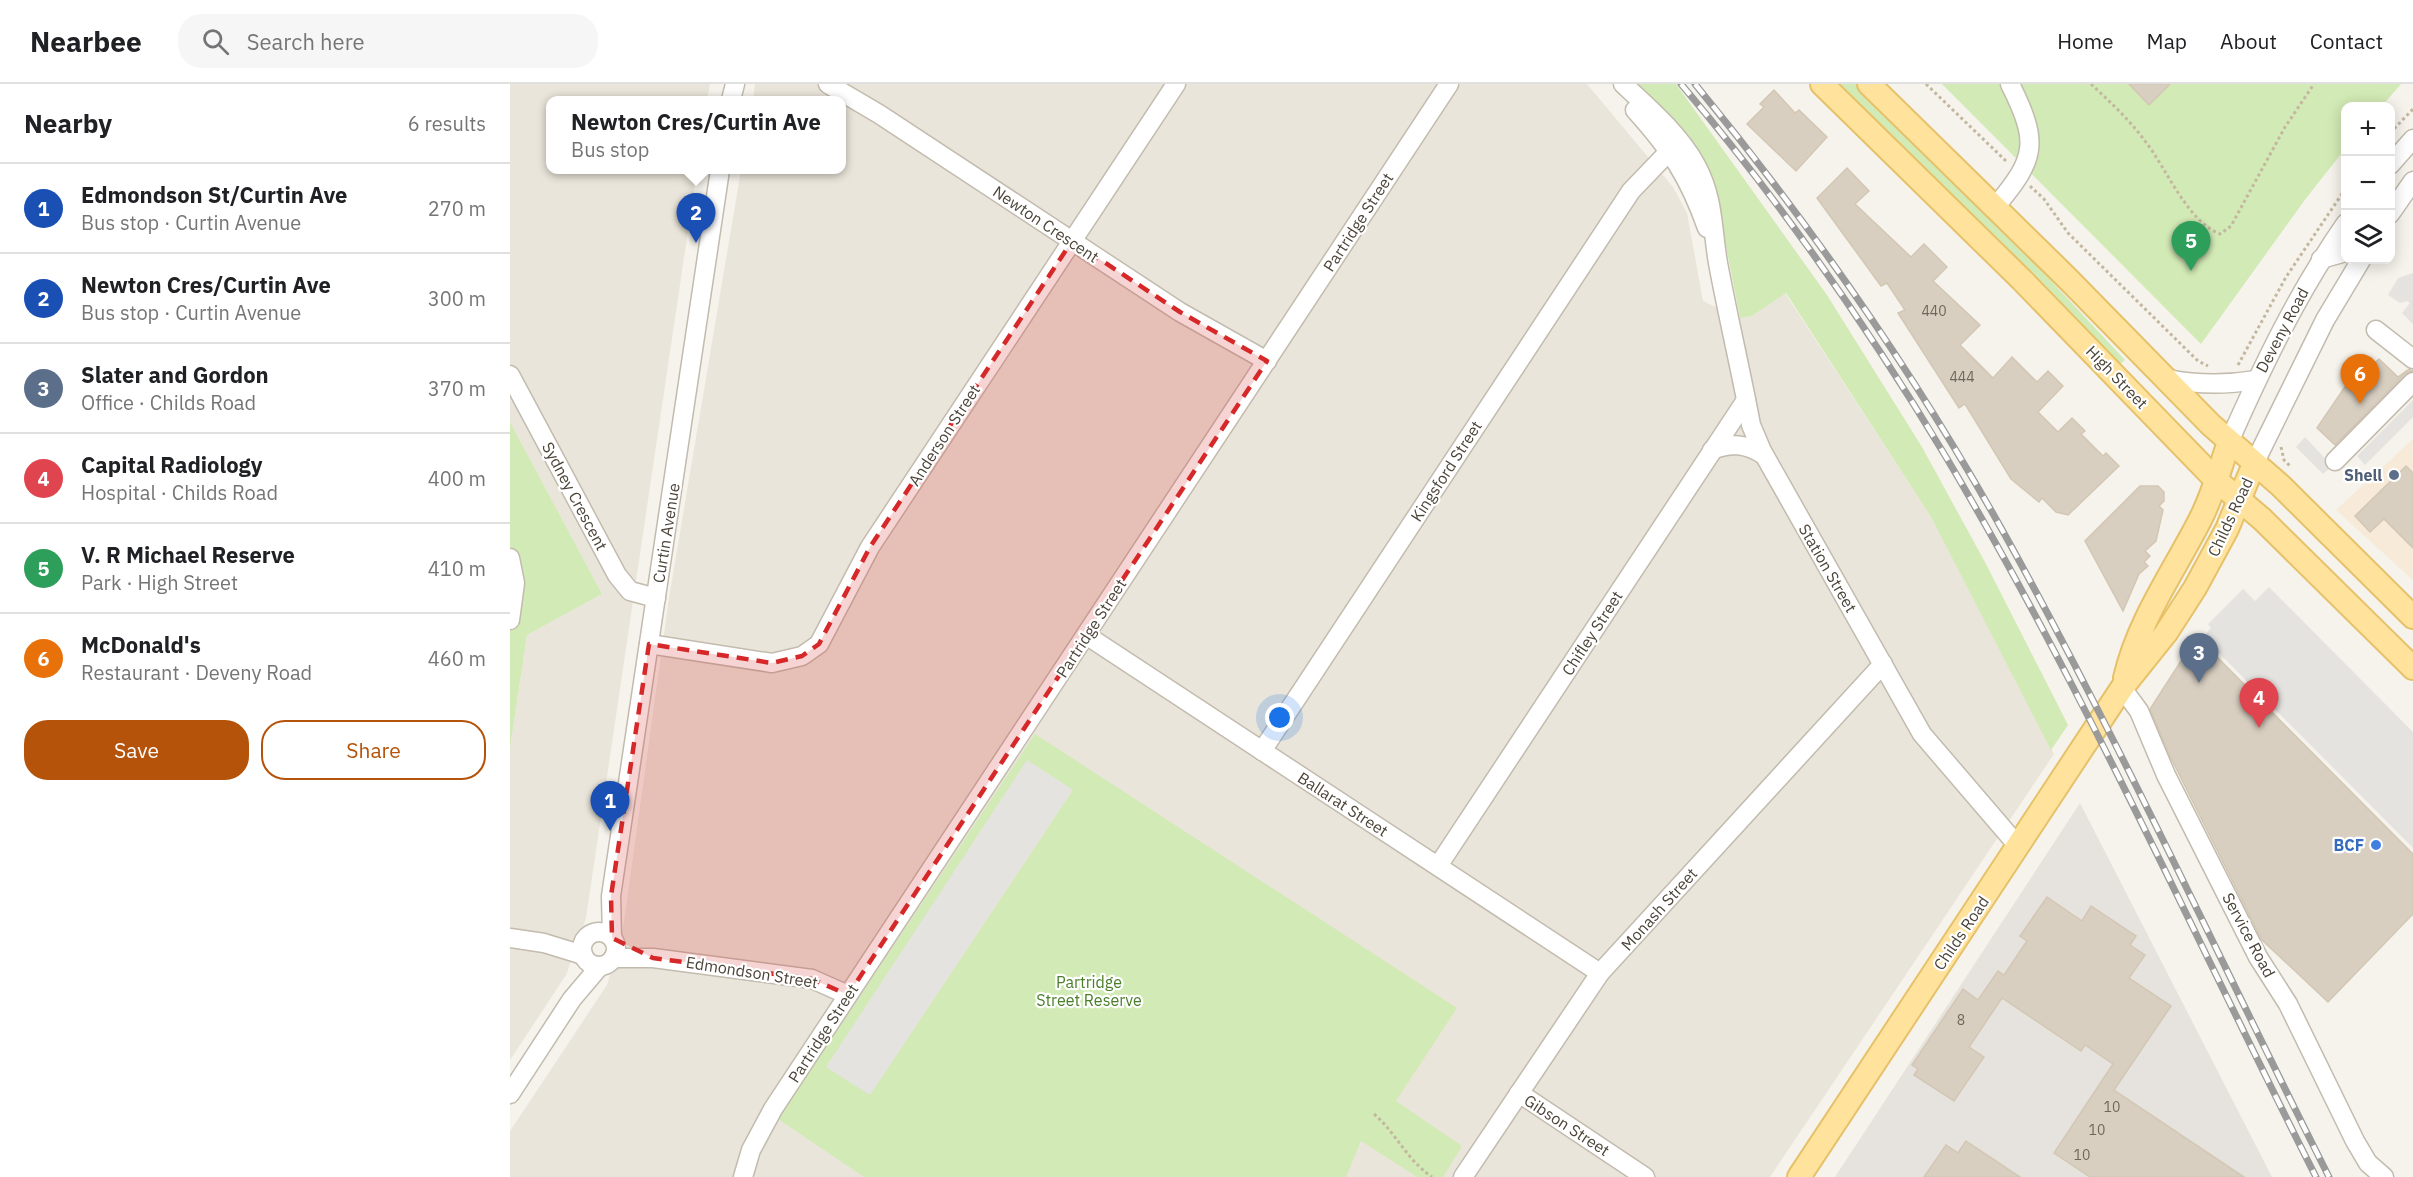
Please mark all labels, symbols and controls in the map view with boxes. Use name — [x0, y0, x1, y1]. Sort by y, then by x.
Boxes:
search box — [178, 14, 598, 68]
text: Nearbee — [30, 23, 142, 60]
icon: search — [199, 25, 232, 58]
text: Search here — [247, 27, 365, 56]
text: Home — [2057, 27, 2114, 55]
text: Map — [2147, 27, 2187, 55]
text: About — [2220, 27, 2277, 55]
text: Contact — [2310, 27, 2383, 55]
popup — [546, 96, 846, 174]
map controls — [2341, 102, 2395, 264]
button: + — [2341, 102, 2395, 156]
text: Nearby — [24, 106, 112, 140]
text: Newton Cres/Curtin Ave — [571, 107, 821, 136]
text: 6 results — [408, 110, 486, 137]
text: Bus stop — [571, 136, 649, 163]
button: − — [2341, 156, 2395, 210]
street label: Partridge Street — [1319, 169, 1397, 275]
text: Edmondson St/Curtin Ave — [81, 180, 347, 209]
street label: Newton Crescent — [989, 181, 1103, 267]
pin: 2 — [676, 194, 716, 243]
text: 1 — [38, 195, 50, 222]
text: 270 m — [428, 195, 486, 222]
text: Bus stop · Curtin Avenue — [81, 209, 301, 236]
button: layers — [2341, 210, 2395, 264]
pin: 5 — [2172, 222, 2210, 271]
text: Newton Cres/Curtin Ave — [81, 270, 331, 299]
street label: Deveny Road — [2251, 284, 2313, 376]
text: 2 — [38, 285, 50, 312]
text: 300 m — [428, 285, 486, 312]
text: Bus stop · Curtin Avenue — [81, 299, 301, 326]
house number: 440 — [1921, 302, 1947, 320]
street label: High Street — [2082, 341, 2152, 413]
pin: 6 — [2340, 354, 2380, 404]
text: Slater and Gordon — [81, 360, 269, 389]
house number: 444 — [1949, 368, 1975, 386]
text: 3 — [38, 375, 50, 402]
text: 370 m — [428, 375, 486, 402]
street label: Anderson Street — [904, 381, 984, 489]
text: Office · Childs Road — [81, 389, 256, 416]
street label: Kingsford Street — [1406, 417, 1486, 525]
street label: Sydney Crescent — [538, 438, 612, 554]
text: Capital Radiology — [81, 450, 263, 479]
text: 4 — [38, 465, 50, 492]
text: 400 m — [428, 465, 486, 492]
place label: Shell — [2344, 465, 2382, 485]
marker: Shell — [2387, 468, 2401, 482]
street label: Childs Road — [2203, 474, 2257, 560]
text: Hospital · Childs Road — [81, 479, 278, 506]
street label: Curtin Avenue — [648, 481, 684, 584]
street label: Station Street — [1795, 520, 1861, 616]
text: V. R Michael Reserve — [81, 540, 295, 569]
text: 5 — [38, 555, 50, 582]
text: 410 m — [428, 555, 486, 582]
text: Park · High Street — [81, 569, 238, 596]
street label: Partridge Street — [1052, 575, 1130, 681]
street label: Chifley Street — [1557, 587, 1627, 679]
text: McDonald's — [81, 630, 201, 659]
pin: 3 — [2180, 634, 2218, 683]
text: 6 — [38, 645, 50, 672]
text: 460 m — [428, 645, 486, 672]
text: Restaurant · Deveny Road — [81, 659, 312, 686]
pin: 4 — [2240, 678, 2278, 728]
your location — [1265, 703, 1294, 732]
button: Save — [24, 720, 249, 780]
button: Share — [261, 720, 486, 780]
street label: Ballarat Street — [1294, 767, 1392, 841]
pin: 1 — [590, 782, 630, 831]
place label: BCF — [2334, 835, 2364, 855]
marker: BCF — [2369, 838, 2383, 852]
street label: Monash Street — [1617, 864, 1701, 954]
street label: Service Road — [2218, 889, 2280, 981]
street label: Childs Road — [1929, 892, 1993, 974]
street label: Edmondson Street — [685, 952, 819, 992]
park label: Partridge Street Reserve — [1036, 972, 1142, 1010]
street label: Partridge Street — [784, 980, 862, 1086]
house number: 8 — [1957, 1011, 1965, 1029]
street label: Gibson Street — [1520, 1090, 1614, 1160]
house number: 10 — [2104, 1098, 2120, 1116]
house number: 10 — [2089, 1121, 2105, 1139]
house number: 10 — [2074, 1146, 2090, 1164]

